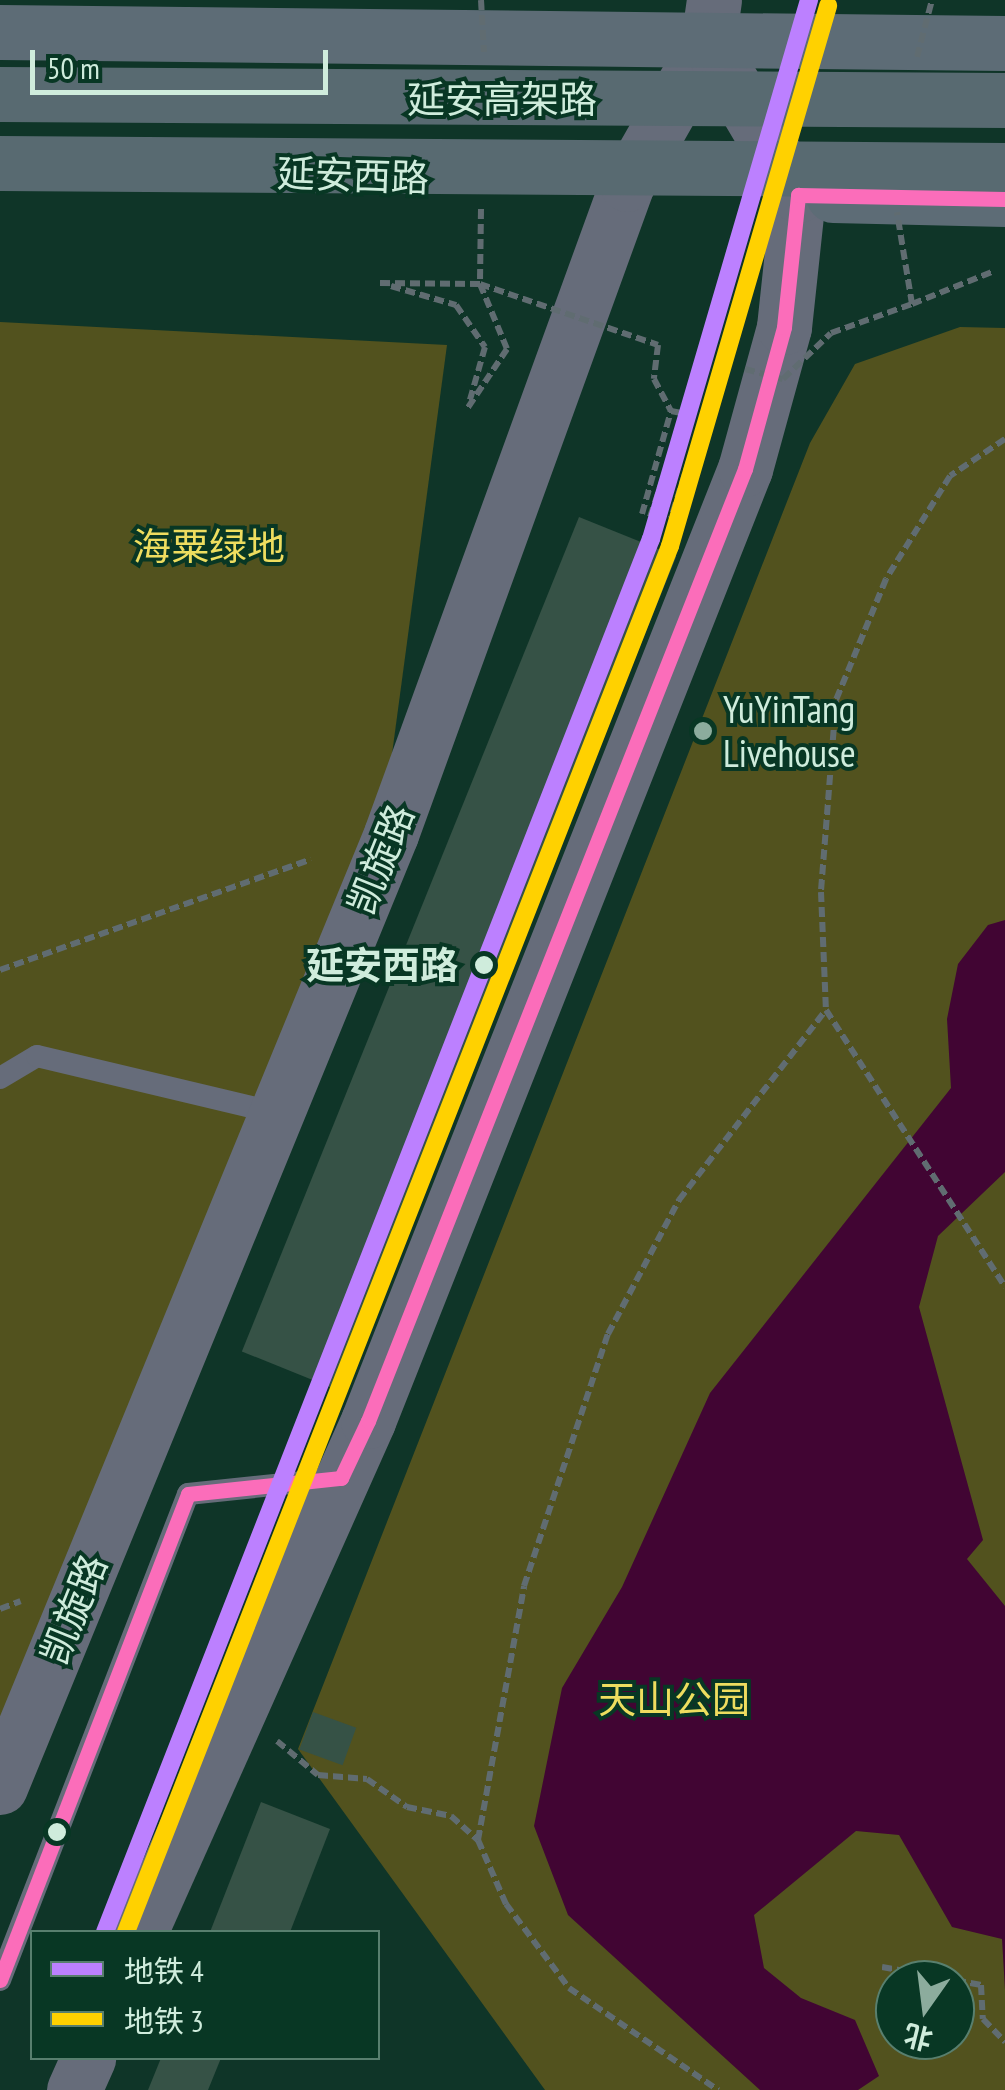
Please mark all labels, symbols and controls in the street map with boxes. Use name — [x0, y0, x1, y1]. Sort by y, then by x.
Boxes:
scale bar — [35, 30, 332, 92]
text: 50 m — [47, 48, 100, 87]
street label: 延安高架路 — [407, 76, 597, 122]
street label: 延安西路 — [276, 150, 430, 200]
park label: 海粟绿地 — [133, 523, 285, 569]
place label: YuYinTang Livehouse — [723, 686, 856, 776]
marker: YuYinTang Livehouse — [692, 720, 714, 742]
street label: 凯旋路 — [338, 798, 422, 920]
place label: 延安西路 — [306, 942, 458, 988]
marker: 延安西路 — [467, 948, 501, 982]
street label: 凯旋路 — [31, 1548, 115, 1670]
park label: 天山公园 — [598, 1676, 750, 1722]
unlabelled marker — [47, 1822, 67, 1842]
legend — [30, 1930, 380, 2060]
text: 地铁 4 — [124, 1951, 204, 1990]
north arrow — [875, 1960, 975, 2060]
text: 地铁 3 — [124, 2001, 204, 2040]
text: 北 — [900, 2016, 936, 2059]

